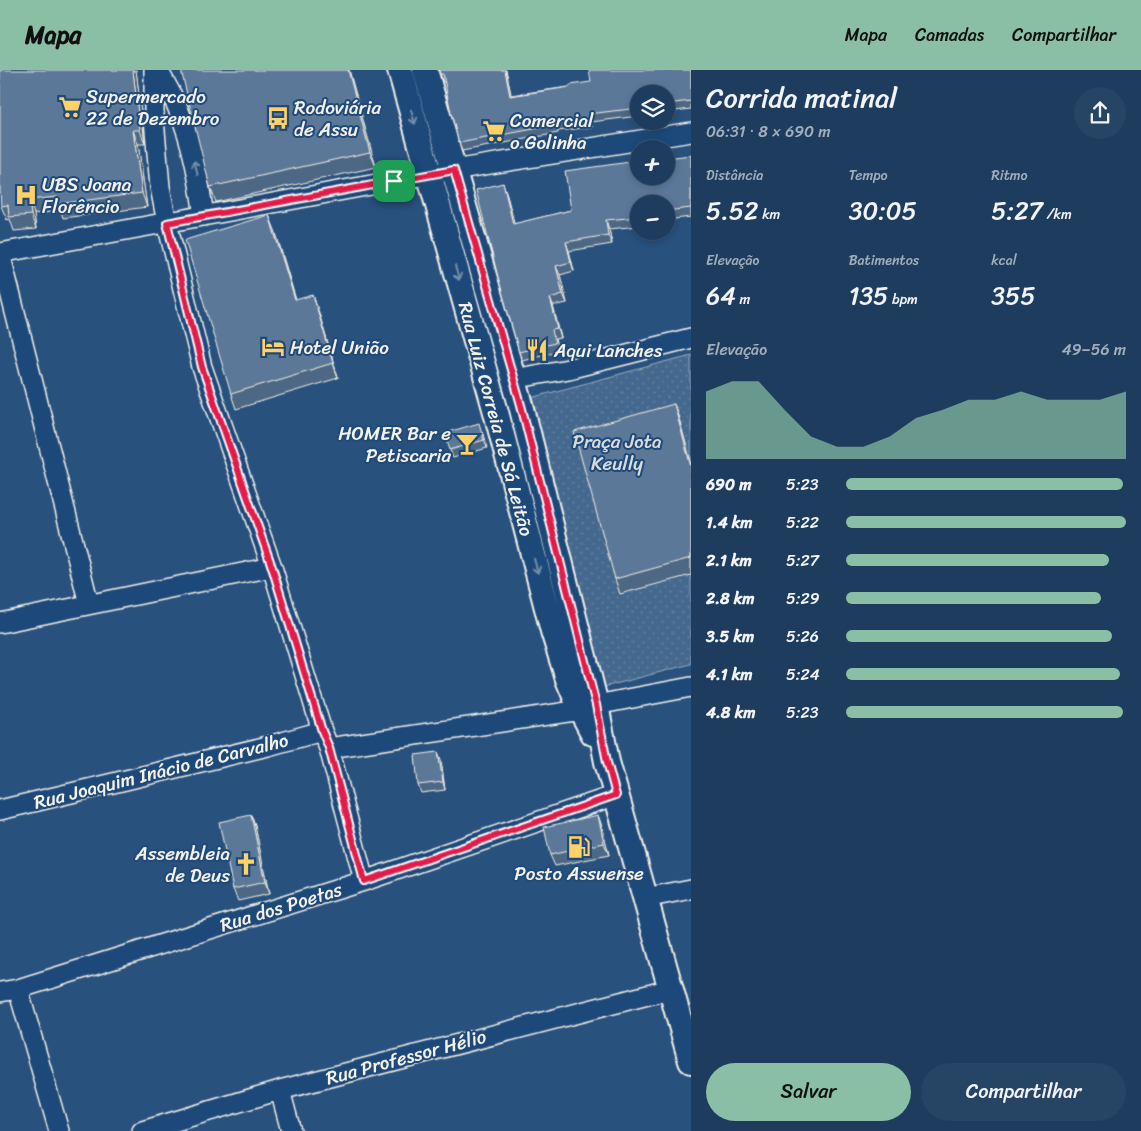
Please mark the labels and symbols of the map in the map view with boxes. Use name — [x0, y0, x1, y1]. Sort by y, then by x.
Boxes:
place label: Supermercado 22 de Dezembro — [86, 80, 220, 135]
place label: Rodoviária de Assu — [294, 91, 382, 146]
supermarket icon: Supermercado 22 de Dezembro — [57, 94, 83, 120]
place label: Comercial o Golinha — [510, 104, 594, 159]
bus stop icon: Rodoviária de Assu — [265, 105, 291, 131]
one-way arrow — [409, 109, 419, 125]
supermarket icon: Comercial o Golinha — [481, 118, 507, 144]
one-way arrow — [191, 160, 200, 176]
pin — [373, 160, 415, 202]
place label: UBS Joana Florêncio — [42, 168, 132, 223]
hospital icon: UBS Joana Florêncio — [13, 182, 39, 208]
one-way arrow — [453, 265, 462, 281]
street label: Rua Luiz Correia de Sá Leitão — [449, 298, 543, 540]
place label: Hotel União — [290, 331, 389, 364]
hotel icon: Hotel União — [260, 334, 286, 360]
place label: Aqui Lanches — [553, 334, 663, 367]
restaurant icon: Aqui Lanches — [524, 337, 550, 363]
place label: HOMER Bar e Petiscaria — [338, 417, 451, 472]
park label: Praça Jota Keully — [573, 425, 662, 480]
bar icon: HOMER Bar e Petiscaria — [454, 431, 480, 457]
one-way arrow — [531, 557, 541, 573]
street label: Rua Joaquim Inácio de Carvalho — [30, 723, 292, 819]
fuel station icon: Posto Assuense — [566, 834, 592, 860]
place label: Assembleia de Deus — [134, 837, 230, 892]
church icon: Assembleia de Deus — [233, 851, 259, 877]
place label: Posto Assuense — [514, 857, 644, 890]
street label: Rua dos Poetas — [216, 873, 346, 941]
street label: Rua Professor Hélio — [322, 1020, 490, 1094]

